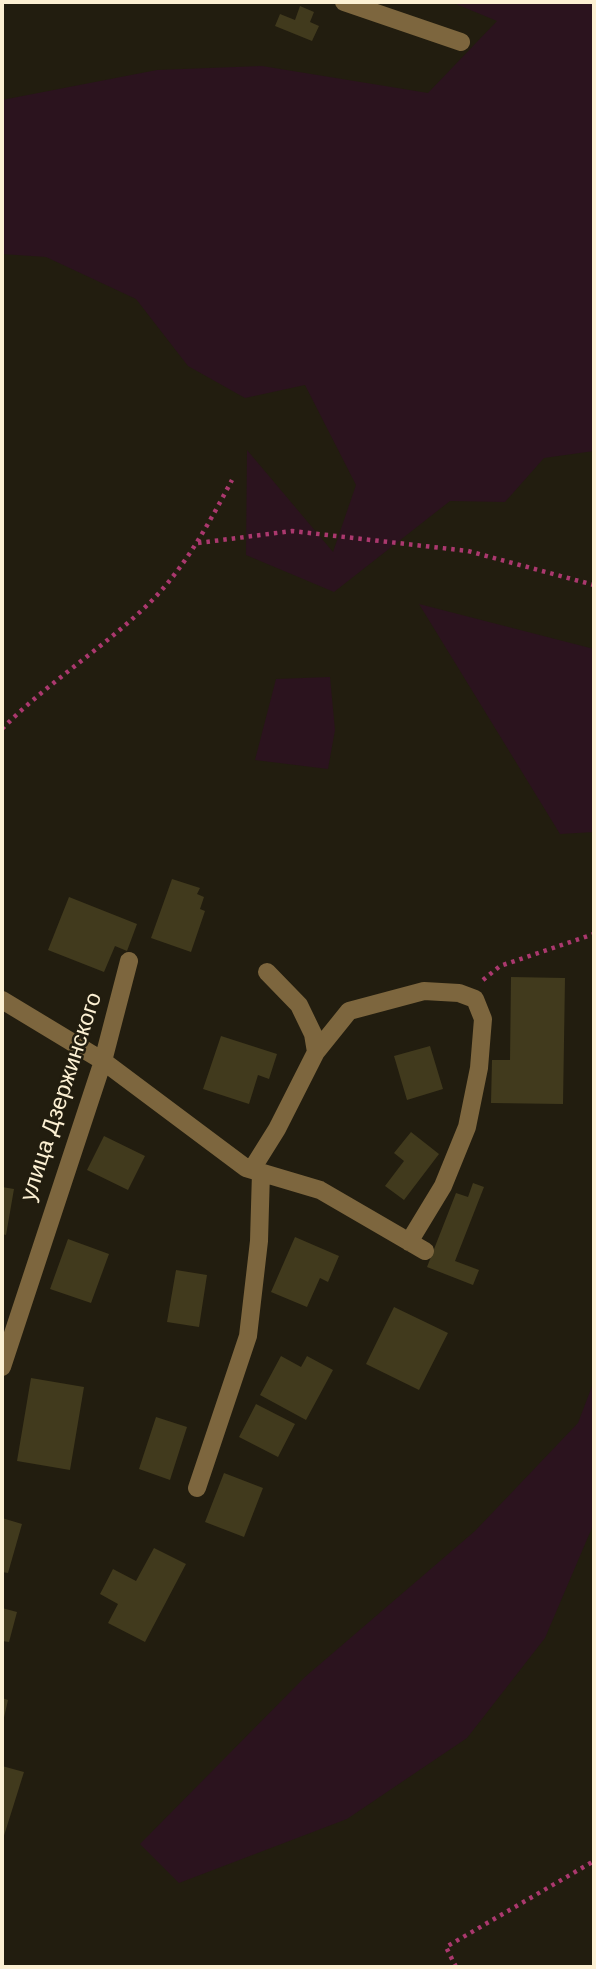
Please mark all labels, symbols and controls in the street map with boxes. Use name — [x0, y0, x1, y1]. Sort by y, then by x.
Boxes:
street label: улица Дзержинского — [15, 989, 109, 1205]

